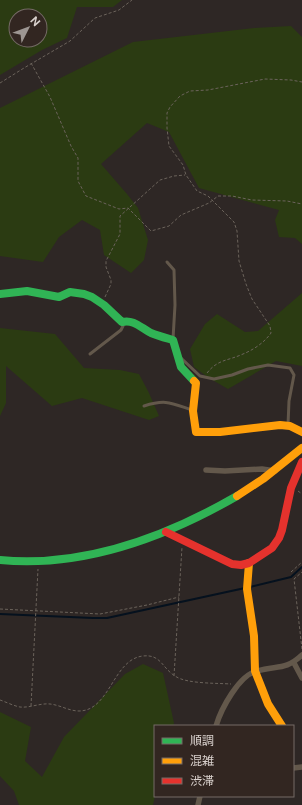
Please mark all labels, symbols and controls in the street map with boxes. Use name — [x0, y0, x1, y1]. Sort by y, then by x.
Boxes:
north arrow — [8, 8, 48, 48]
text: N — [28, 14, 43, 29]
legend — [154, 725, 294, 797]
text: 順調 — [190, 734, 214, 748]
text: 混雑 — [190, 754, 214, 768]
text: 渋滞 — [190, 774, 214, 788]

